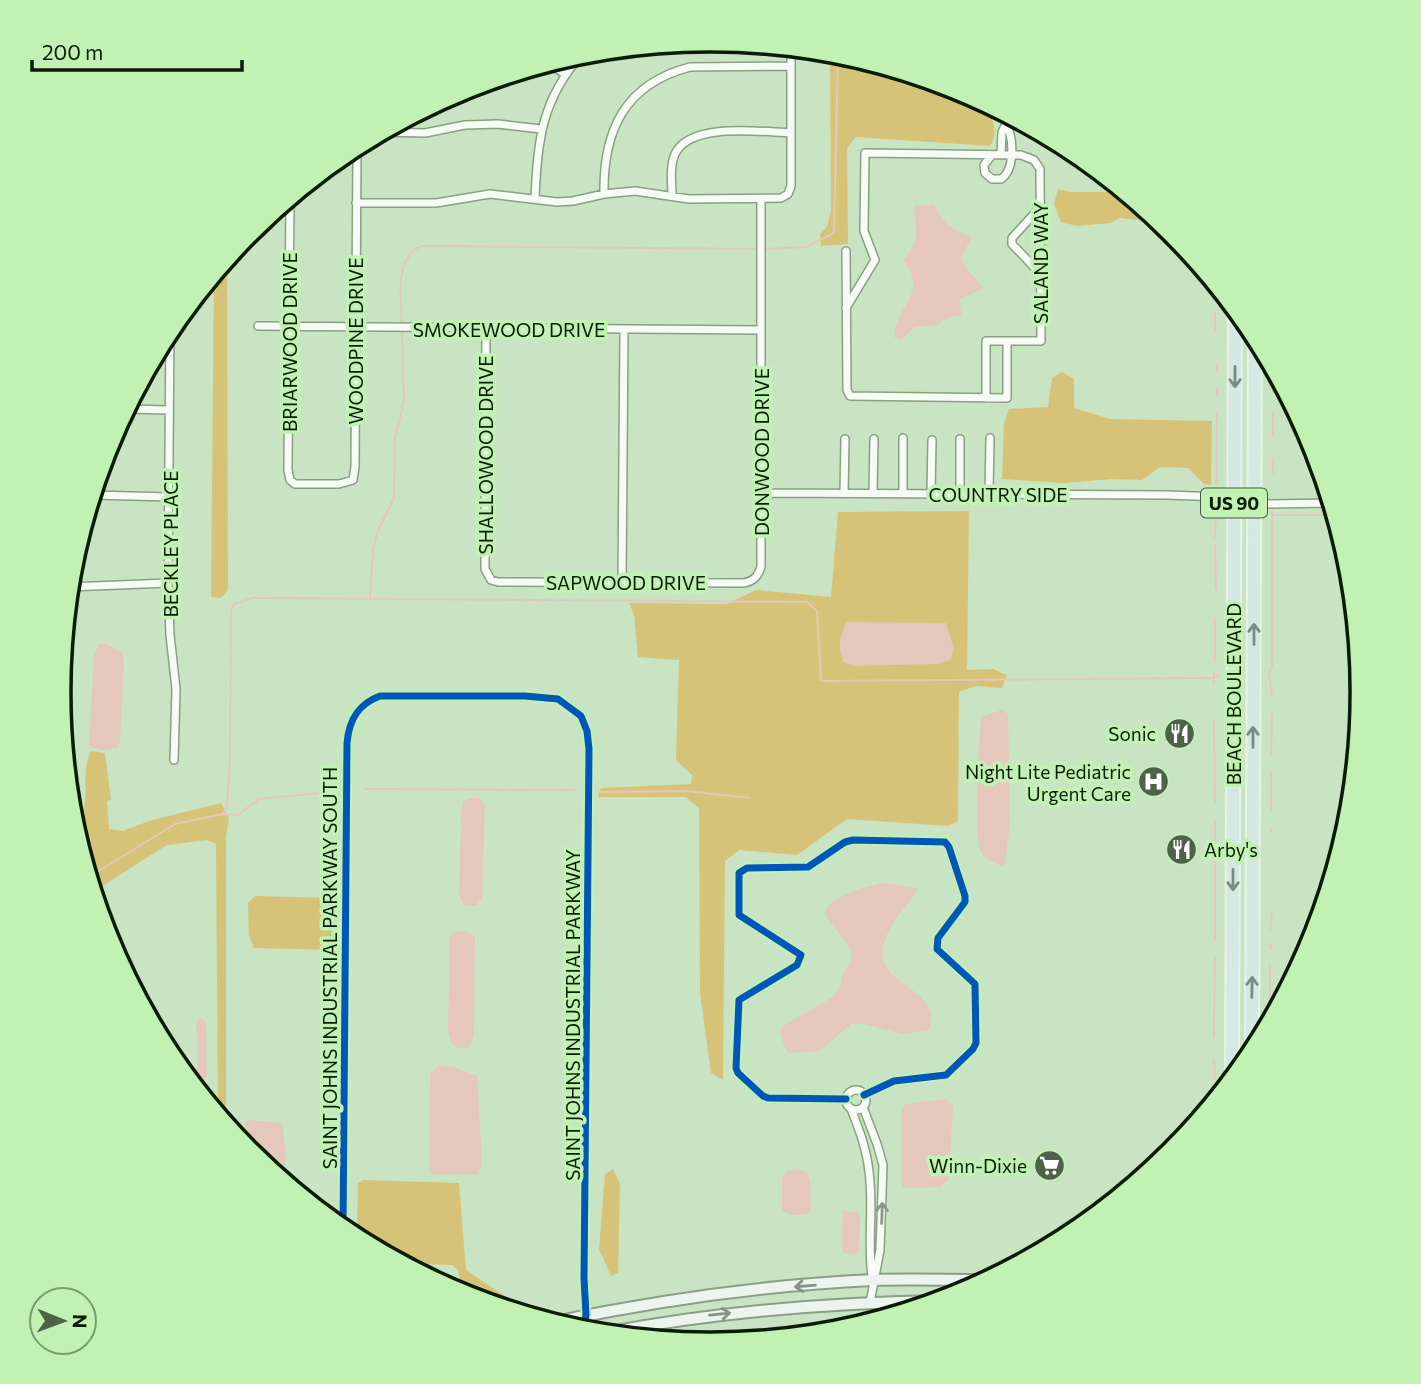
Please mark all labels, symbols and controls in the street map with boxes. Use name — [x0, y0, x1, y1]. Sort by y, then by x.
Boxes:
scale bar — [32, 28, 242, 72]
text: 200 m — [42, 39, 103, 64]
street label: SALAND WAY — [1029, 202, 1052, 324]
street label: BRIARWOOD DRIVE — [278, 252, 301, 432]
street label: WOODPINE DRIVE — [344, 258, 367, 424]
street label: SMOKEWOOD DRIVE — [413, 318, 605, 341]
street label: SHALLOWOOD DRIVE — [474, 355, 497, 555]
one-way arrow — [1228, 365, 1242, 388]
street label: DONWOOD DRIVE — [750, 368, 773, 536]
street label: BECKLEY PLACE — [159, 470, 182, 618]
street label: COUNTRY SIDE — [929, 483, 1067, 506]
road number: US 90 — [1201, 489, 1267, 518]
street label: SAPWOOD DRIVE — [546, 571, 706, 594]
street label: BEACH BOULEVARD — [1222, 603, 1245, 785]
one-way arrow — [1247, 623, 1261, 646]
restaurant icon: Sonic — [1162, 716, 1196, 750]
place label: Sonic — [1108, 722, 1156, 745]
one-way arrow — [1246, 726, 1260, 749]
place label: Night Lite Pediatric Urgent Care — [965, 760, 1131, 805]
hospital icon: Night Lite Pediatric Urgent Care — [1137, 765, 1171, 799]
street label: SAINT JOHNS INDUSTRIAL PARKWAY SOUTH — [318, 767, 341, 1169]
restaurant icon: Arby's — [1164, 832, 1198, 866]
place label: Arby's — [1204, 838, 1258, 861]
street label: SAINT JOHNS INDUSTRIAL PARKWAY — [561, 849, 584, 1181]
one-way arrow — [1226, 868, 1240, 891]
one-way arrow — [1245, 976, 1259, 999]
supermarket icon: Winn-Dixie — [1033, 1148, 1067, 1182]
place label: Winn-Dixie — [929, 1154, 1027, 1177]
one-way arrow — [875, 1202, 888, 1225]
one-way arrow — [794, 1280, 817, 1293]
north arrow — [28, 1286, 98, 1356]
one-way arrow — [708, 1308, 731, 1321]
text: N — [69, 1314, 92, 1329]

